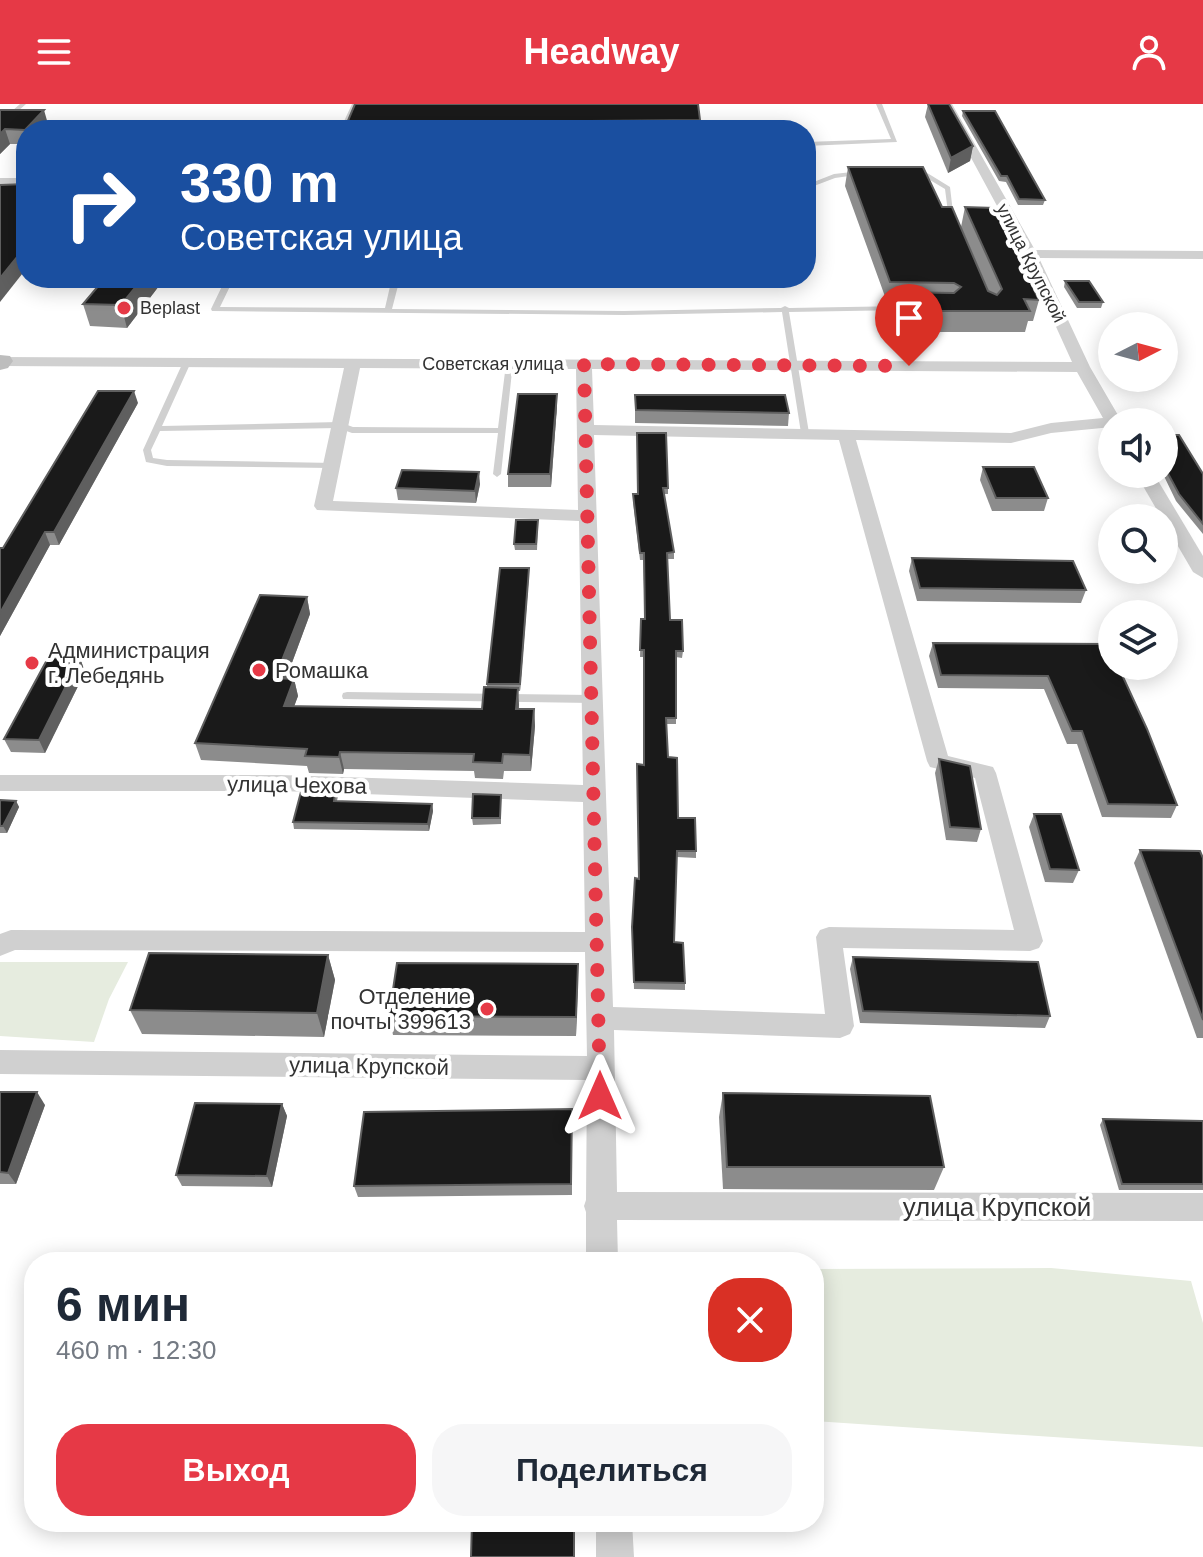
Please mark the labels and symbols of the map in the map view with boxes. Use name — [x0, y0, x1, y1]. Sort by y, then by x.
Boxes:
street label: улица Крупской — [992, 200, 1070, 326]
pin — [875, 284, 943, 366]
place label: Beplast — [140, 298, 200, 318]
marker: Beplast — [115, 299, 133, 317]
north arrow — [1098, 312, 1178, 392]
street label: Советская улица — [422, 354, 565, 374]
place label: Администрация г. Лебедянь — [48, 638, 210, 688]
marker: Администрация г. Лебедянь — [23, 654, 41, 672]
place label: Ромашка — [275, 658, 369, 683]
marker: Ромашка — [250, 661, 268, 679]
street label: улица Чехова — [227, 771, 368, 799]
place label: Отделение почты 399613 — [330, 984, 471, 1034]
marker: Отделение почты 399613 — [478, 1000, 496, 1018]
street label: улица Крупской — [289, 1052, 449, 1080]
position arrow — [558, 1054, 642, 1138]
street label: улица Крупской — [903, 1192, 1091, 1222]

